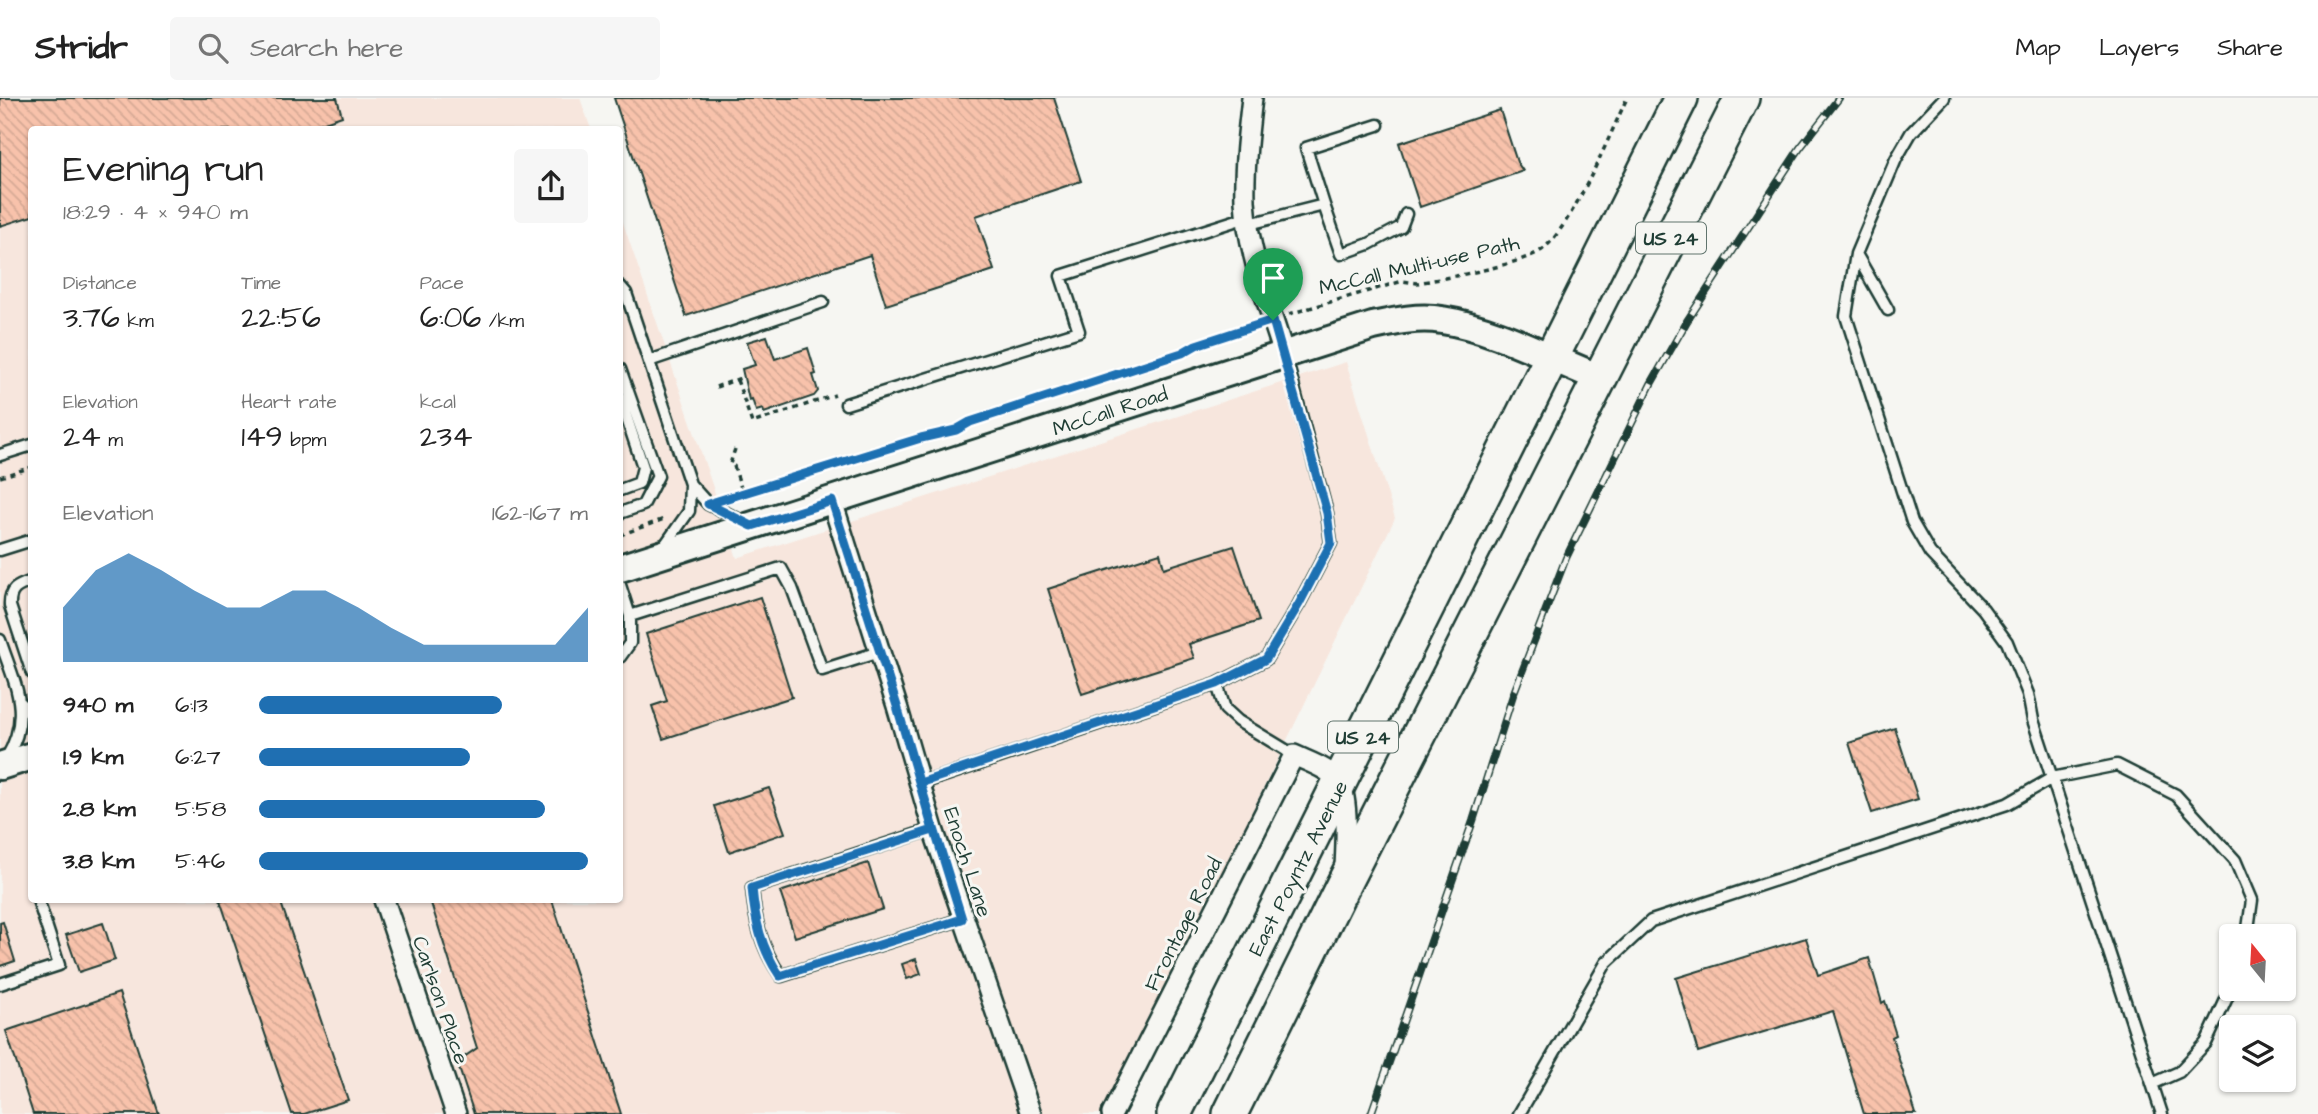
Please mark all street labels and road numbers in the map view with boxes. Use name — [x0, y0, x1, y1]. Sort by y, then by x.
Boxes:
road number: US 24 — [1636, 222, 1706, 254]
street label: McCall Multi-use Path — [1316, 228, 1523, 303]
street label: McCall Road — [1049, 379, 1172, 444]
road number: US 24 — [1328, 722, 1398, 752]
street label: East Poyntz Avenue — [1242, 776, 1357, 962]
street label: Enoch Lane — [936, 804, 999, 921]
street label: Frontage Road — [1137, 852, 1231, 997]
street label: Carlson Place — [405, 932, 476, 1068]

